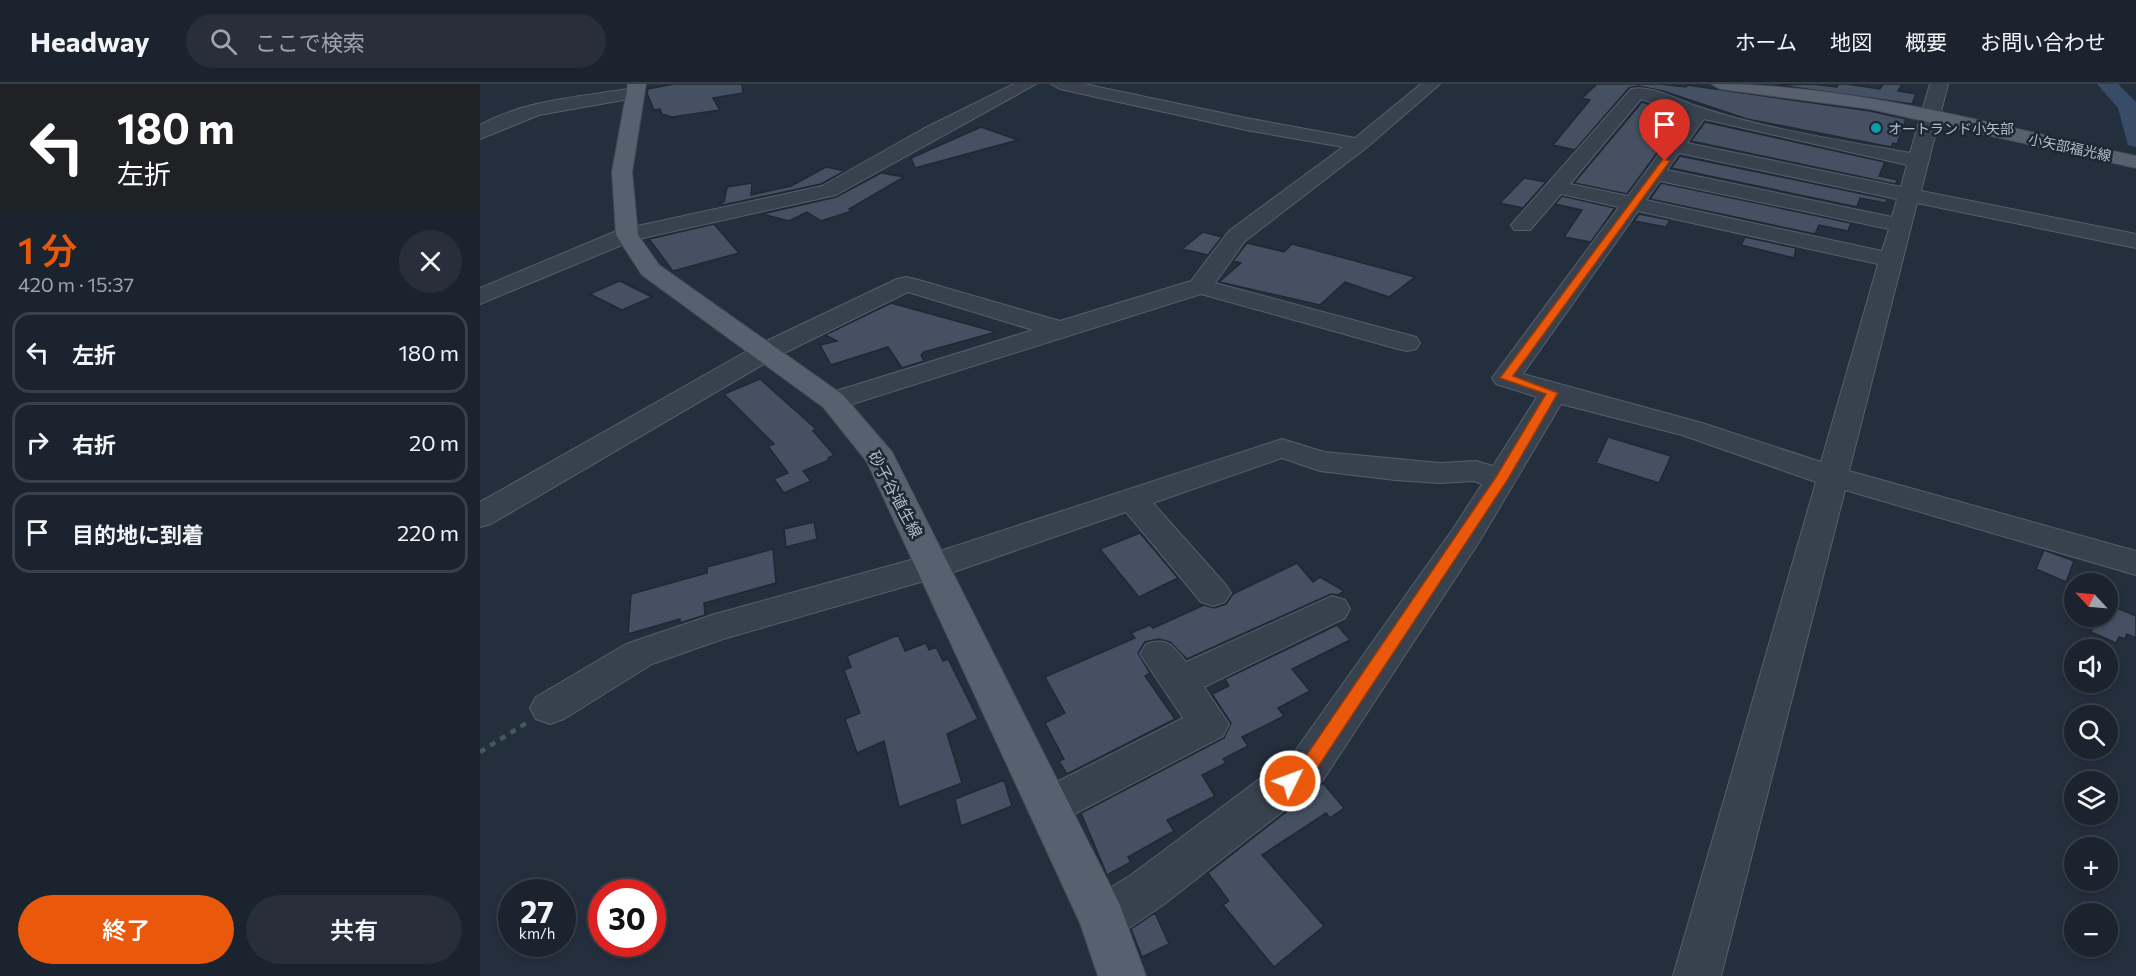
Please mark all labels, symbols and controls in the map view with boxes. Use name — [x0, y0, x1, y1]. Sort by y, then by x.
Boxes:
search box — [186, 14, 606, 68]
text: Headway — [30, 24, 150, 58]
icon: search — [207, 25, 240, 58]
text: ここで検索 — [255, 29, 365, 56]
text: ホーム — [1735, 29, 1797, 54]
text: 地図 — [1830, 29, 1872, 54]
text: 概要 — [1905, 29, 1947, 54]
text: お問い合わせ — [1980, 29, 2106, 54]
pin — [1639, 99, 1690, 161]
text: 180 m — [117, 101, 235, 153]
icon: left — [18, 108, 96, 186]
icon: arrive — [1648, 108, 1681, 141]
place label: オートランド小矢部 — [1888, 120, 2014, 137]
marker: オートランド小矢部 — [1869, 121, 1883, 135]
street label: 小矢部福光線 — [2027, 130, 2113, 164]
text: 左折 — [117, 157, 171, 190]
text: 1 分 — [18, 227, 77, 271]
button: close — [399, 230, 462, 293]
text: 420 m · 15:37 — [18, 272, 134, 296]
icon: left — [21, 336, 54, 369]
text: 180 m — [398, 339, 459, 366]
text: 左折 — [72, 341, 116, 368]
icon: right — [21, 426, 54, 459]
text: 20 m — [409, 429, 459, 456]
text: 右折 — [72, 431, 116, 458]
street label: 砂子谷埴生線 — [865, 447, 927, 541]
icon: arrive — [21, 516, 54, 549]
text: 220 m — [397, 519, 459, 546]
text: 目的地に到着 — [72, 521, 204, 548]
north arrow — [2064, 573, 2118, 627]
map controls — [2064, 573, 2118, 957]
button: sound — [2064, 639, 2118, 693]
button: search — [2064, 705, 2118, 759]
position arrow — [1258, 749, 1322, 813]
button: layers — [2064, 771, 2118, 825]
button: + — [2064, 837, 2118, 891]
speed limit sign: 30 — [588, 879, 666, 957]
text: 27 — [520, 892, 554, 929]
button: 終了 — [18, 895, 234, 964]
button: 共有 — [246, 895, 462, 964]
button: − — [2064, 903, 2118, 957]
text: km/h — [519, 924, 555, 942]

